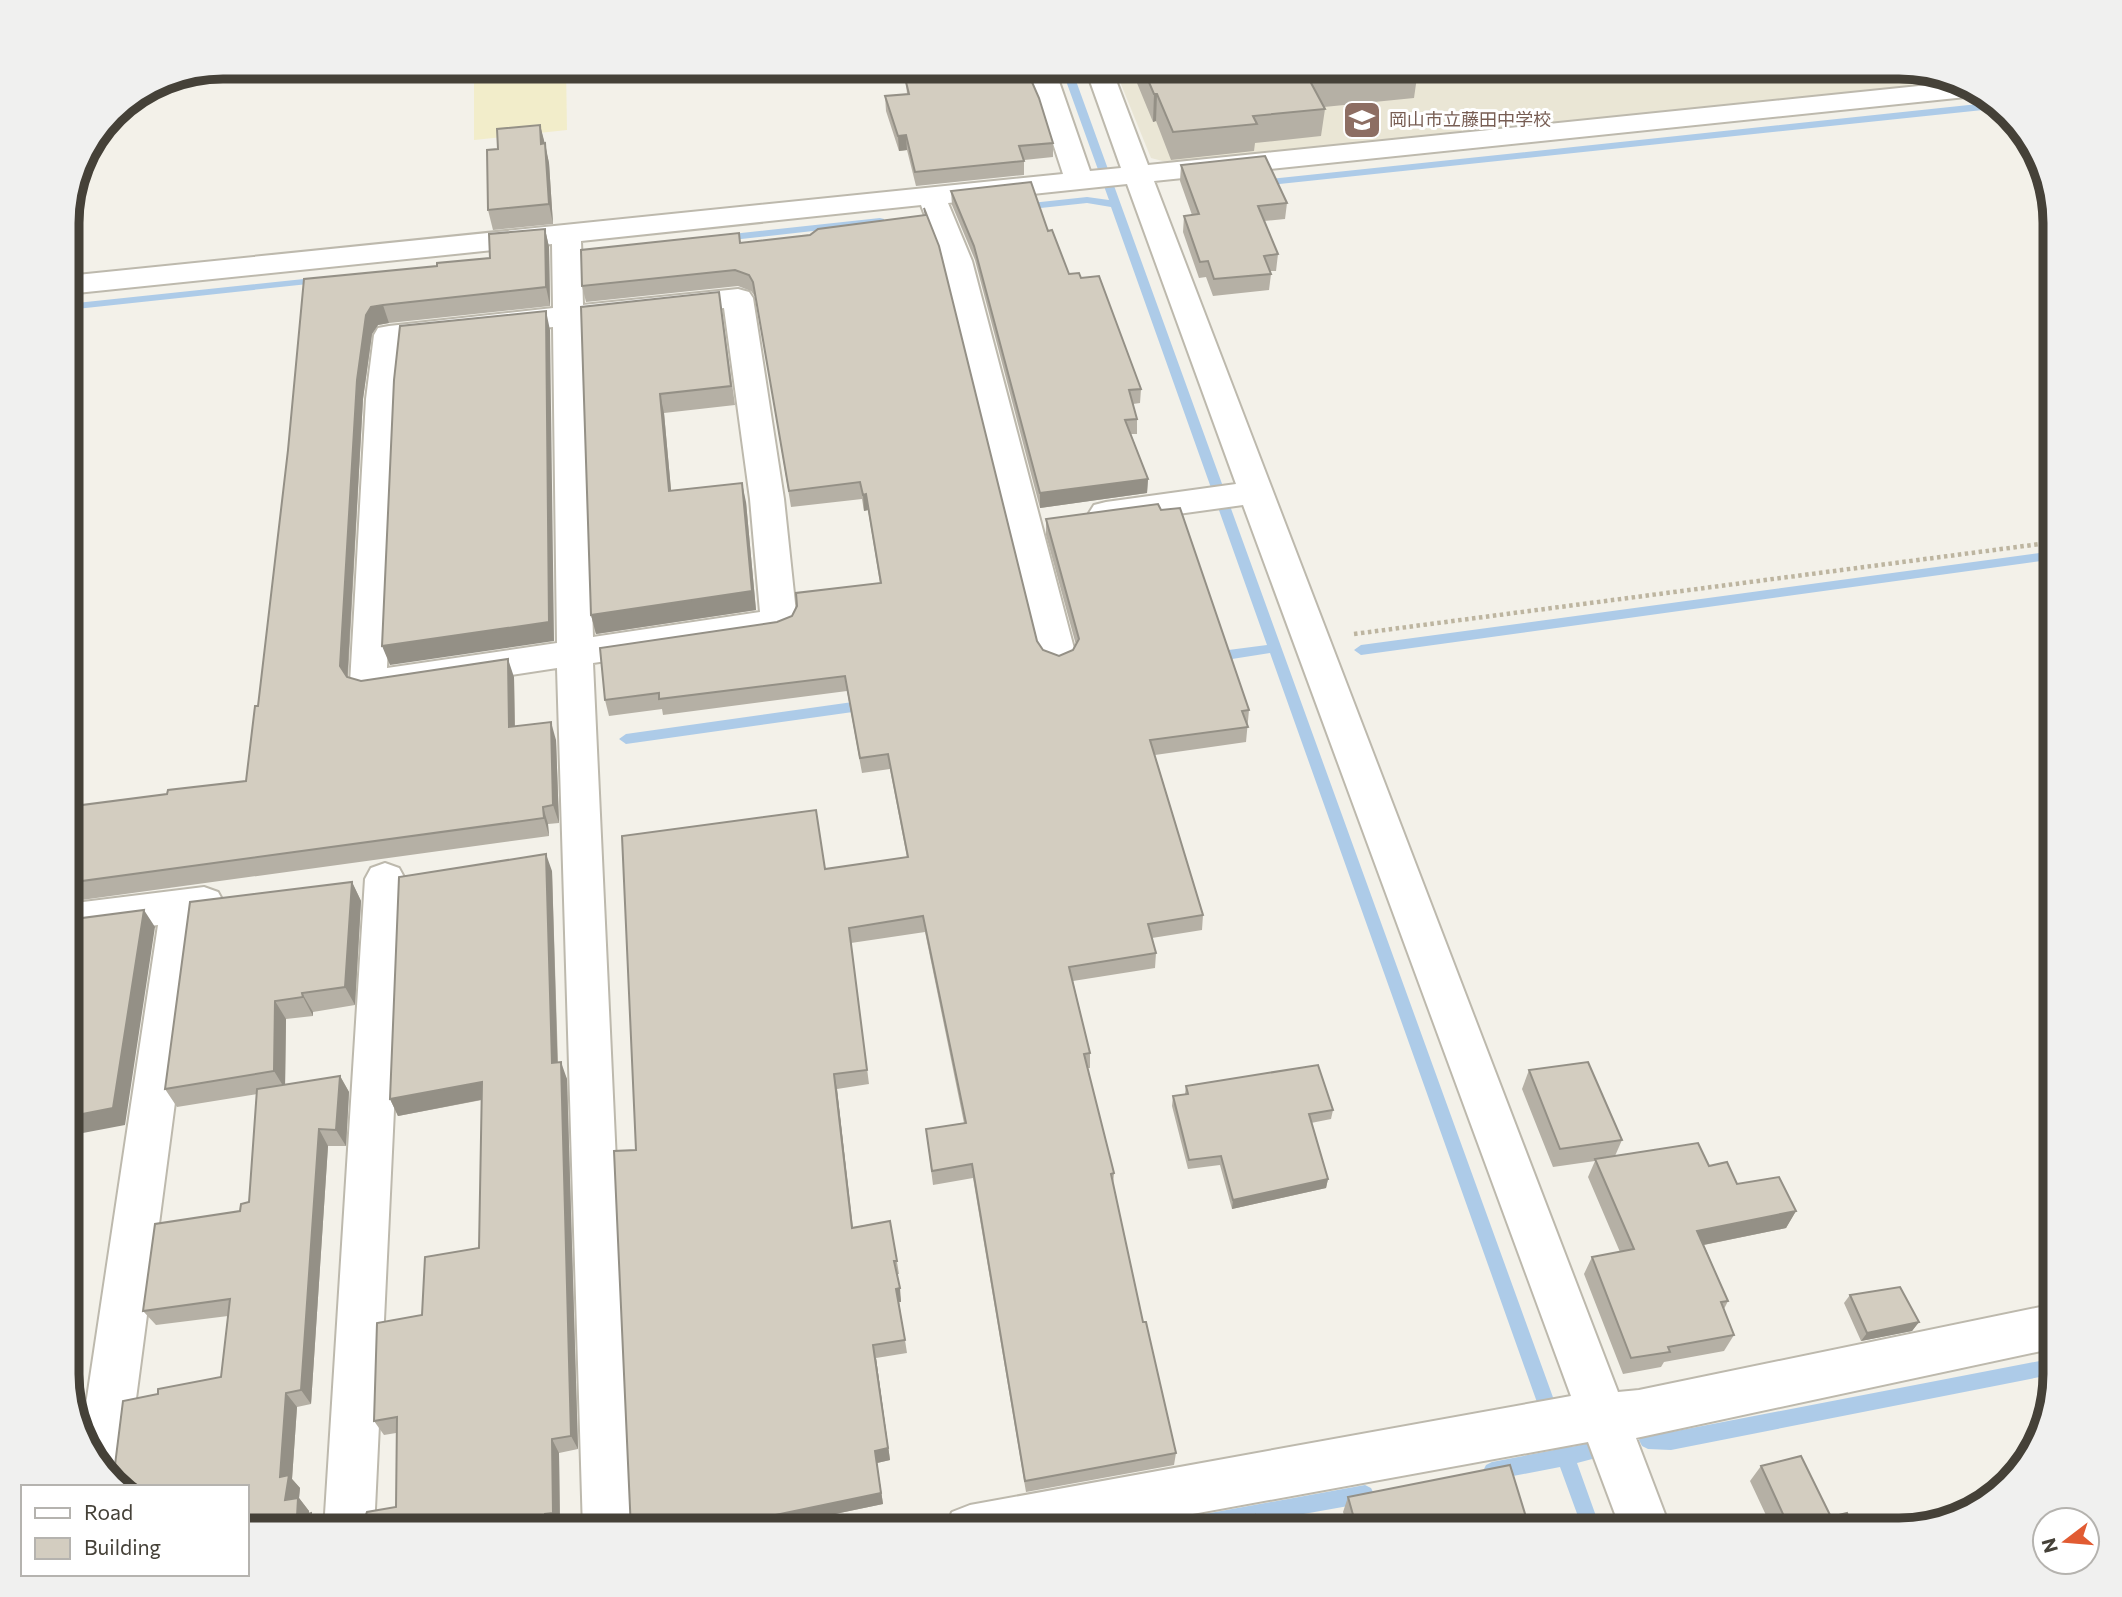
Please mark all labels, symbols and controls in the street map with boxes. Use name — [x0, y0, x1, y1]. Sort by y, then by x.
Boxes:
school or university icon: 岡山市立藤田中学校 — [1341, 99, 1383, 141]
place label: 岡山市立藤田中学校 — [1389, 108, 1551, 130]
legend — [21, 1485, 248, 1576]
text: Road — [84, 1499, 133, 1524]
north arrow — [2031, 1506, 2101, 1576]
text: Building — [84, 1534, 161, 1559]
text: N — [2036, 1536, 2062, 1556]

